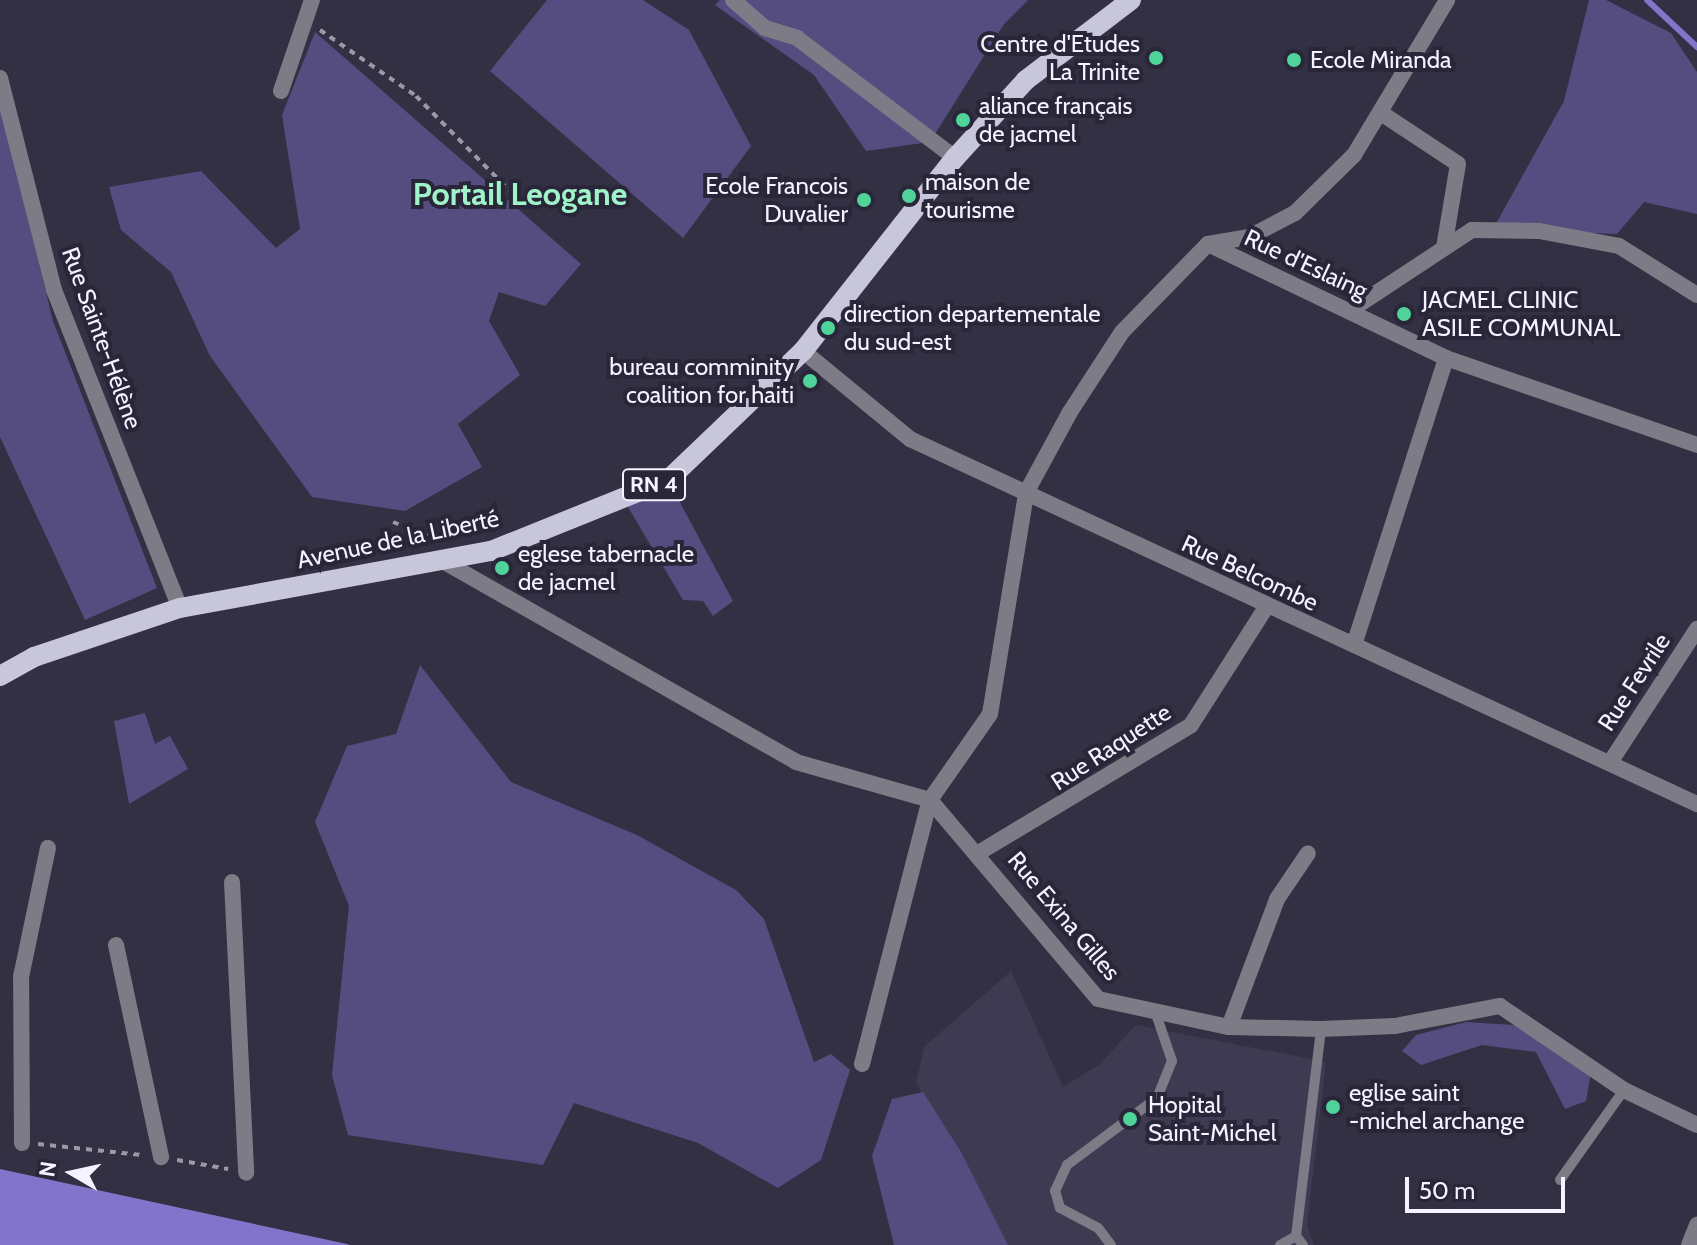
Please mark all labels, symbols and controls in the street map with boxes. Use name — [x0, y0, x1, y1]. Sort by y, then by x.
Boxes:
place label: Centre d'Etudes La Trinite — [980, 30, 1140, 86]
place label: Ecole Miranda — [1310, 46, 1452, 74]
marker: Centre d'Etudes La Trinite — [1147, 49, 1165, 67]
marker: Ecole Miranda — [1285, 51, 1303, 69]
place label: aliance français de jacmel — [979, 92, 1132, 148]
marker: aliance français de jacmel — [954, 111, 972, 129]
place label: maison de tourisme — [925, 168, 1030, 224]
place label: Ecole Francois Duvalier — [705, 172, 848, 228]
district label: Portail Leogane — [413, 175, 627, 213]
marker: maison de tourisme — [900, 187, 918, 205]
marker: Ecole Francois Duvalier — [855, 191, 873, 209]
street label: Rue d'Eslaing — [1240, 223, 1372, 305]
street label: Rue Sainte-Hélène — [56, 243, 148, 433]
place label: JACMEL CLINIC ASILE COMMUNAL — [1422, 286, 1620, 342]
place label: direction departementale du sud-est — [844, 300, 1100, 356]
marker: JACMEL CLINIC ASILE COMMUNAL — [1393, 303, 1415, 325]
marker: direction departementale du sud-est — [819, 319, 837, 337]
place label: bureau comminity coalition for haiti — [609, 353, 794, 409]
marker: bureau comminity coalition for haiti — [801, 372, 819, 390]
road number: RN 4 — [622, 467, 686, 503]
street label: Avenue de la Liberté — [294, 504, 502, 574]
street label: Rue Belcombe — [1177, 529, 1323, 617]
place label: eglese tabernacle de jacmel — [518, 540, 694, 596]
marker: eglese tabernacle de jacmel — [493, 559, 511, 577]
street label: Rue Fevrile — [1592, 628, 1676, 736]
street label: Rue Raquette — [1046, 698, 1176, 796]
street label: Rue Exina Gilles — [1002, 846, 1126, 986]
place label: eglise saint -michel archange — [1349, 1079, 1524, 1135]
place label: Hopital Saint-Michel — [1148, 1091, 1276, 1147]
marker: eglise saint -michel archange — [1324, 1098, 1342, 1116]
marker: Hopital Saint-Michel — [1119, 1108, 1141, 1130]
north arrow — [32, 1133, 112, 1213]
text: N — [33, 1159, 62, 1179]
scale bar — [1409, 1161, 1569, 1211]
text: 50 m — [1419, 1176, 1475, 1205]

